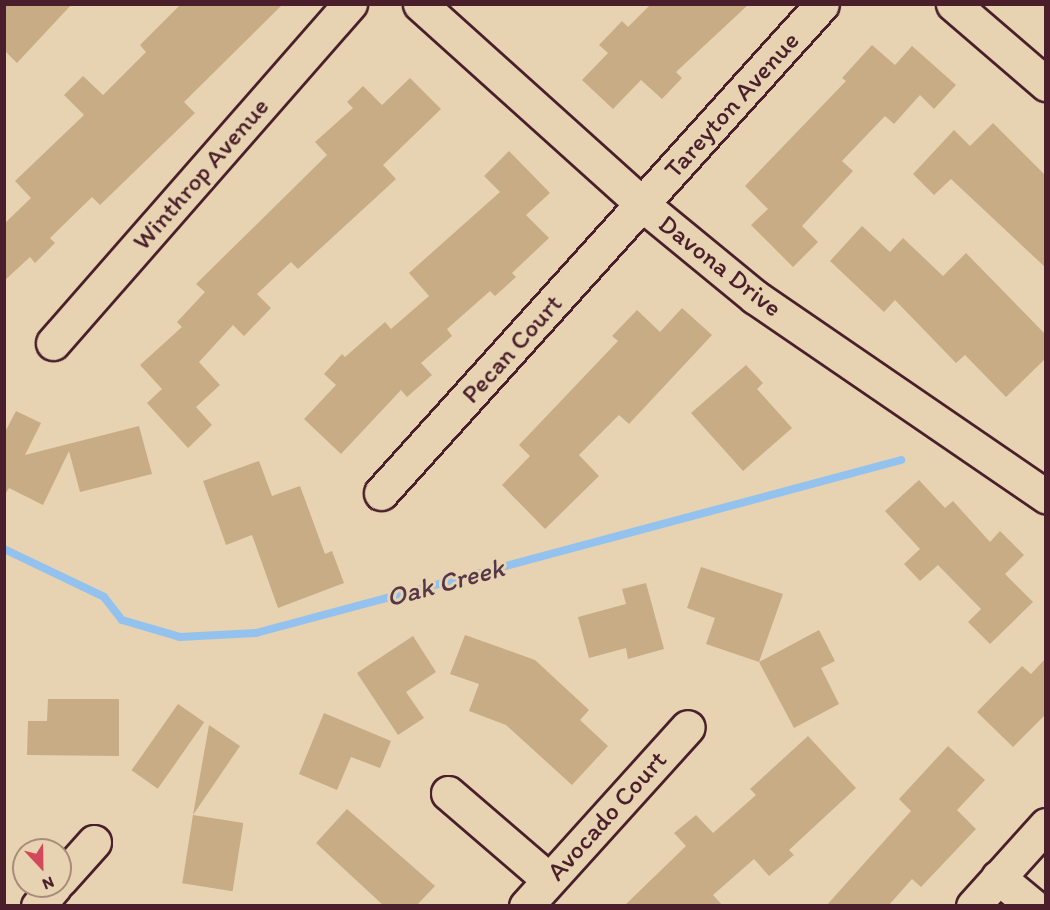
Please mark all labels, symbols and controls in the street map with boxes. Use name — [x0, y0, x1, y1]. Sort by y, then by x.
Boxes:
street label: Tareyton Avenue — [658, 26, 806, 184]
street label: Winthrop Avenue — [127, 92, 275, 256]
street label: Davona Drive — [652, 208, 788, 324]
street label: Pecan Court — [455, 288, 569, 410]
water label: Oak Creek — [382, 551, 508, 613]
street label: Avocado Court — [541, 745, 673, 887]
north arrow — [12, 838, 72, 898]
text: N — [40, 872, 57, 894]

